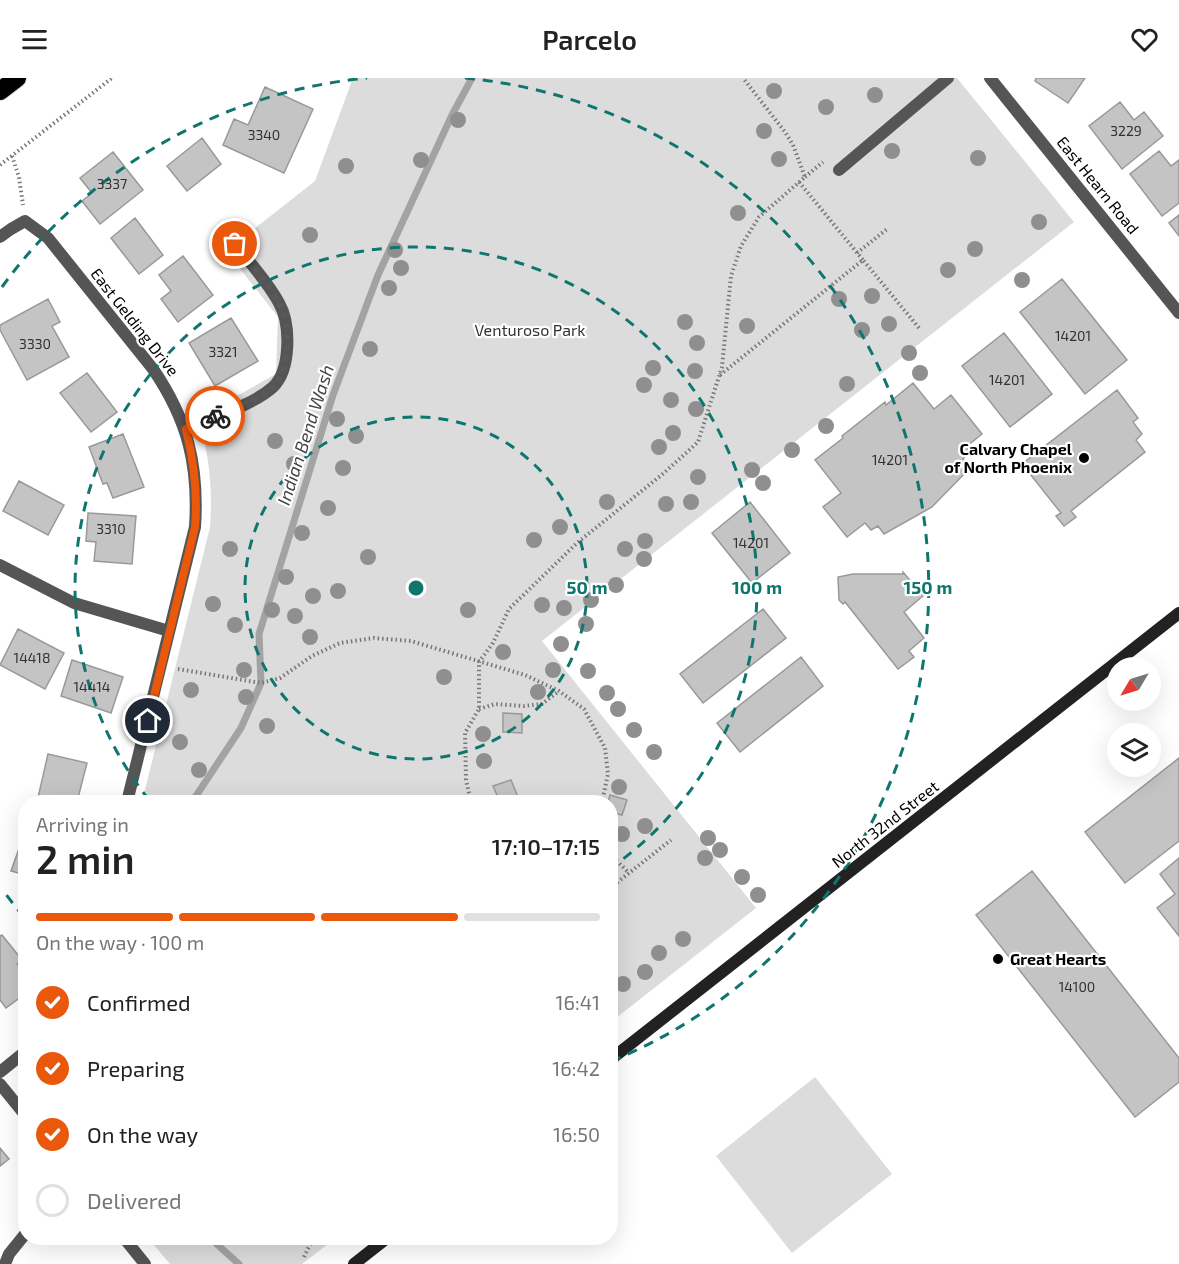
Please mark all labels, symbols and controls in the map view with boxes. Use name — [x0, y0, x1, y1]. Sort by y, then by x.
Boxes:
icon: menu — [18, 23, 51, 56]
text: Parcelo — [542, 23, 637, 55]
icon: heart — [1128, 23, 1161, 56]
house number: 3229 — [1110, 122, 1142, 139]
house number: 3340 — [248, 126, 280, 143]
street label: East Hearn Road — [1053, 132, 1143, 237]
house number: 3337 — [97, 175, 127, 192]
pin — [209, 218, 260, 269]
icon: bag — [218, 227, 251, 260]
street label: East Gelding Drive — [87, 264, 183, 379]
park label: Venturoso Park — [474, 320, 586, 339]
house number: 14201 — [1055, 327, 1091, 344]
house number: 3330 — [19, 335, 51, 352]
house number: 3321 — [208, 343, 238, 360]
water label: Indian Bend Wash — [272, 362, 338, 508]
house number: 14201 — [989, 371, 1025, 388]
courier — [185, 386, 245, 446]
icon: bike — [199, 400, 232, 433]
place label: Calvary Chapel of North Phoenix — [944, 439, 1073, 476]
house number: 14201 — [872, 451, 908, 468]
marker: Calvary Chapel of North Phoenix — [1077, 451, 1091, 465]
house number: 3310 — [96, 520, 126, 537]
house number: 14201 — [733, 534, 769, 551]
text: 50 m — [566, 576, 608, 598]
text: 100 m — [732, 576, 782, 598]
text: 150 m — [904, 576, 952, 598]
centre of rings — [406, 578, 426, 598]
house number: 14418 — [14, 649, 50, 666]
north arrow — [1107, 657, 1161, 711]
map controls — [1107, 657, 1161, 777]
house number: 14414 — [74, 678, 110, 695]
pin — [122, 695, 173, 746]
icon: home — [131, 704, 164, 737]
button: layers — [1107, 723, 1161, 777]
street label: North 32nd Street — [828, 776, 942, 871]
text: Arriving in — [36, 812, 129, 836]
text: 17:10–17:15 — [492, 833, 600, 859]
text: 2 min — [36, 835, 135, 882]
text: On the way · 100 m — [36, 930, 204, 954]
place label: Great Hearts — [1010, 949, 1106, 968]
marker: Great Hearts — [991, 952, 1005, 966]
house number: 14100 — [1059, 978, 1095, 995]
icon: check — [36, 986, 69, 1019]
text: Confirmed — [87, 989, 191, 1015]
text: 16:41 — [556, 990, 600, 1014]
icon: check — [36, 1052, 69, 1085]
text: Preparing — [87, 1055, 185, 1081]
text: 16:42 — [552, 1056, 600, 1080]
icon: check — [36, 1118, 69, 1151]
text: On the way — [87, 1121, 198, 1147]
text: 16:50 — [553, 1122, 600, 1146]
text: Delivered — [87, 1187, 182, 1213]

